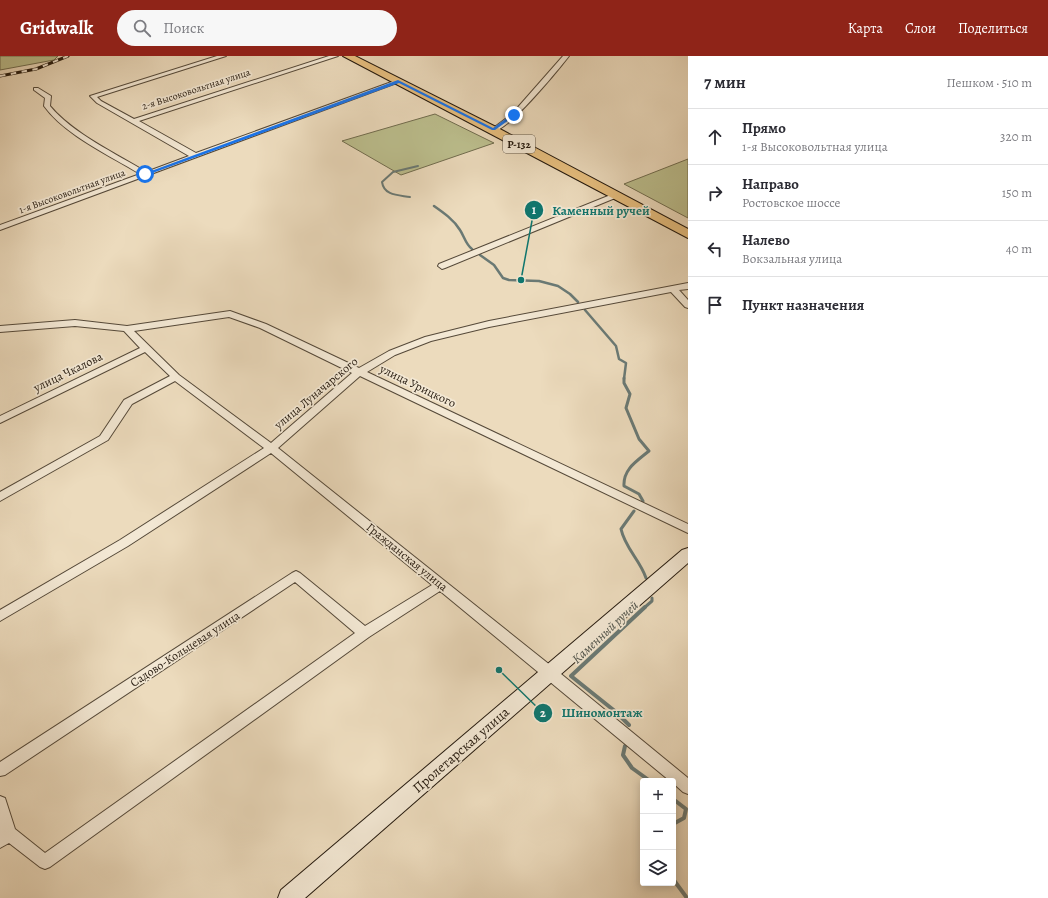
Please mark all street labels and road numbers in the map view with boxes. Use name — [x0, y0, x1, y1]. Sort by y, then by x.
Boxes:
street label: 2-я Высоковольтная улица — [140, 65, 252, 113]
road number: Р-132 — [503, 135, 535, 153]
street label: 1-я Высоковольтная улица — [17, 166, 127, 216]
street label: улица Чкалова — [30, 348, 106, 396]
street label: улица Луначарского — [270, 353, 361, 433]
street label: улица Урицкого — [376, 360, 459, 411]
street label: Гражданская улица — [363, 519, 451, 595]
street label: Садово-Кольцевая улица — [127, 607, 243, 690]
street label: Пролетарская улица — [409, 702, 514, 797]

